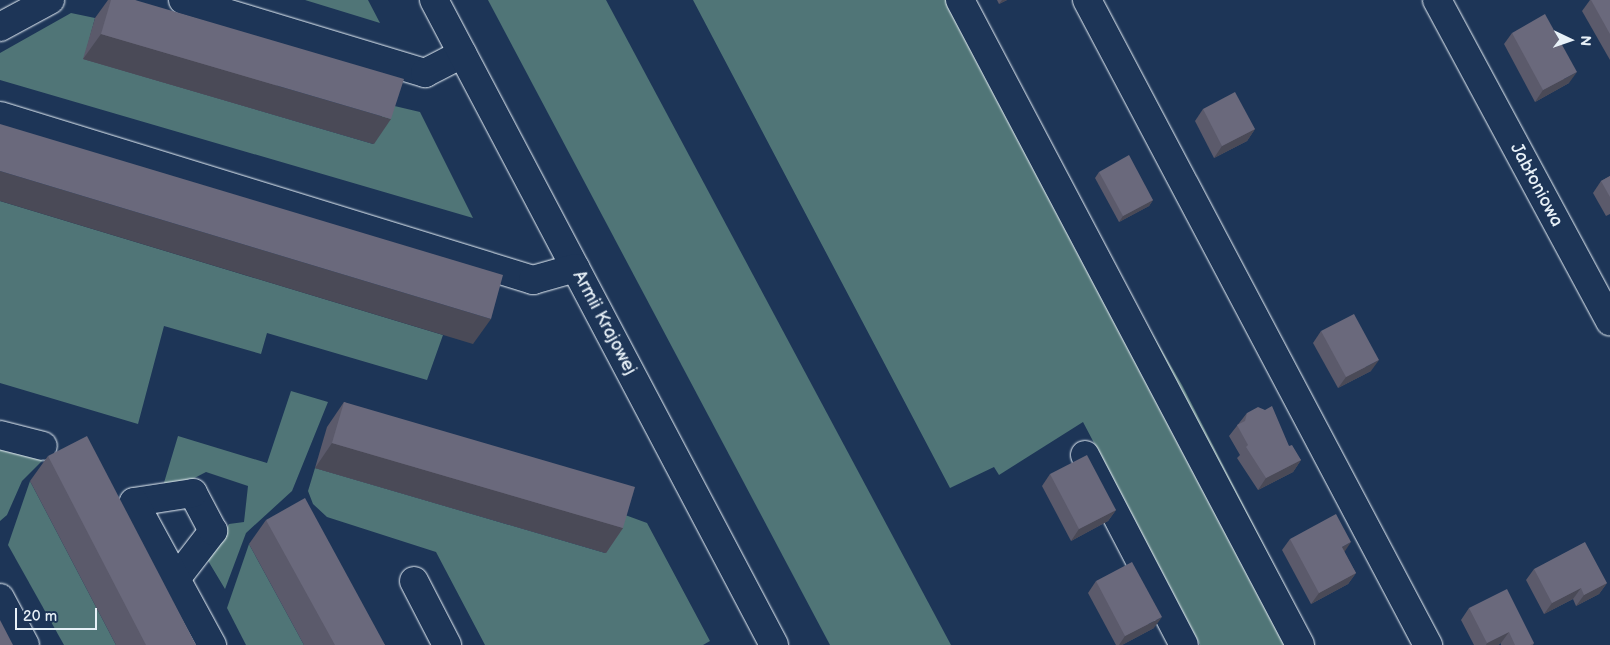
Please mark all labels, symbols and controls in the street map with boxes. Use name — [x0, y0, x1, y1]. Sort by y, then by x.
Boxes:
north arrow — [1545, 15, 1595, 65]
text: N — [1577, 35, 1594, 46]
street label: Jabłoniowa — [1505, 139, 1567, 231]
street label: Armii Krajowej — [567, 267, 641, 379]
scale bar — [18, 598, 100, 630]
text: 20 m — [23, 607, 57, 626]

